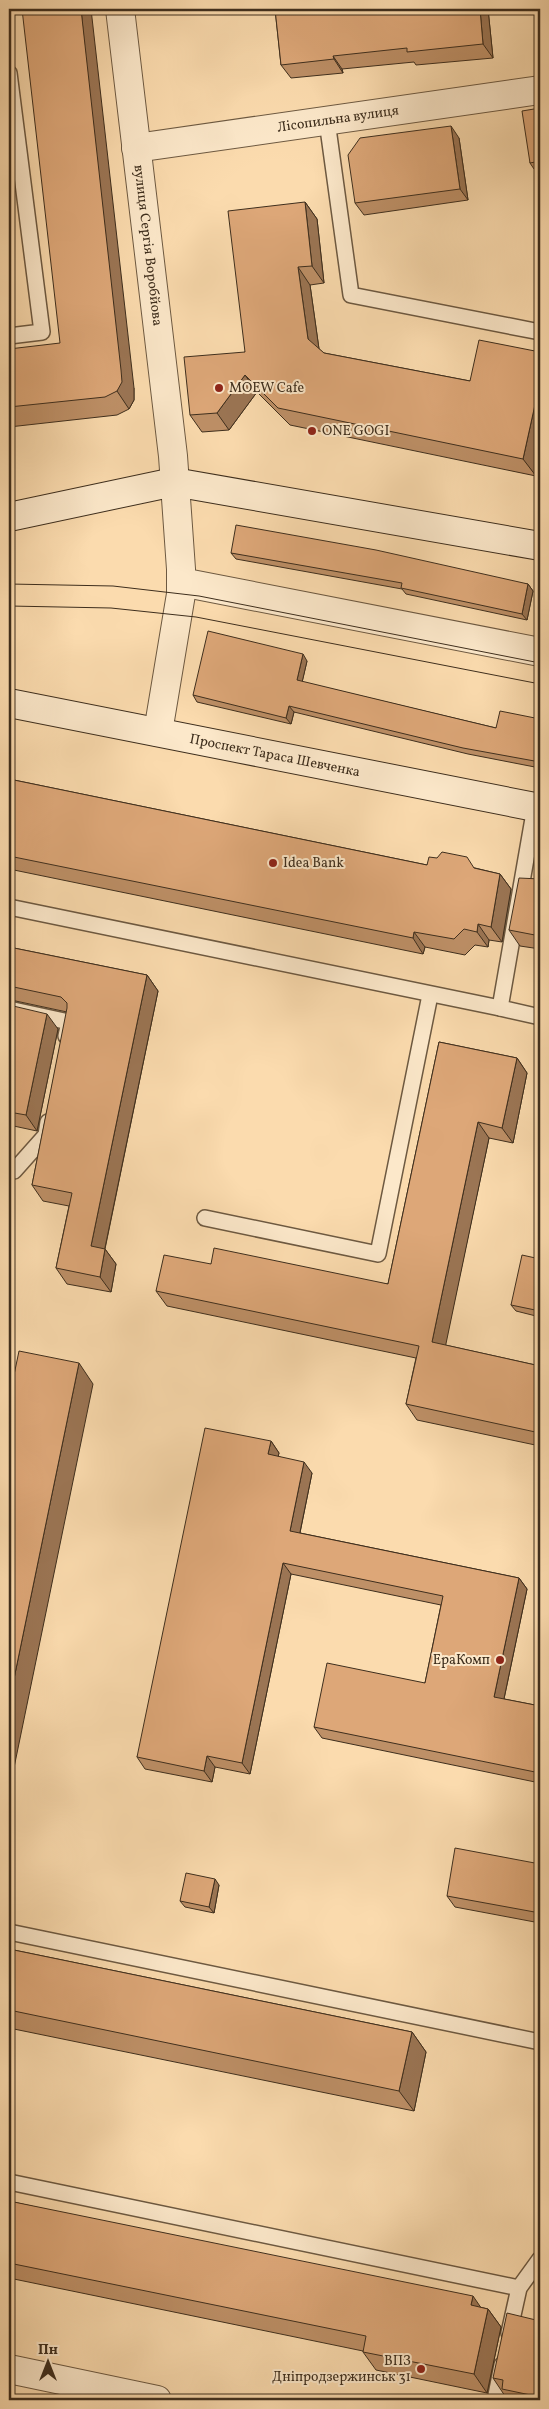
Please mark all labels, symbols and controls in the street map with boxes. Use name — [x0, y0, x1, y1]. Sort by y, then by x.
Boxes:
street label: Лісопильна вулиця — [276, 101, 400, 137]
street label: вулиця Сергія Воробйова — [129, 164, 167, 327]
place label: MOEW Cafe — [229, 379, 305, 398]
marker: MOEW Cafe — [213, 382, 225, 394]
place label: ONE GOGI — [322, 422, 390, 441]
marker: ONE GOGI — [306, 425, 318, 437]
street label: Проспект Тараса Шевченка — [188, 729, 362, 782]
place label: Idea Bank — [283, 854, 344, 873]
marker: Idea Bank — [267, 857, 279, 869]
place label: ЕраКомп — [433, 1651, 490, 1670]
marker: ЕраКомп — [494, 1654, 506, 1666]
north arrow — [22, 2336, 72, 2386]
text: Пн — [38, 2341, 58, 2360]
place label: ВПЗ Дніпродзержинськ 31 — [272, 2352, 411, 2387]
marker: ВПЗ Дніпродзержинськ 31 — [415, 2363, 427, 2375]

